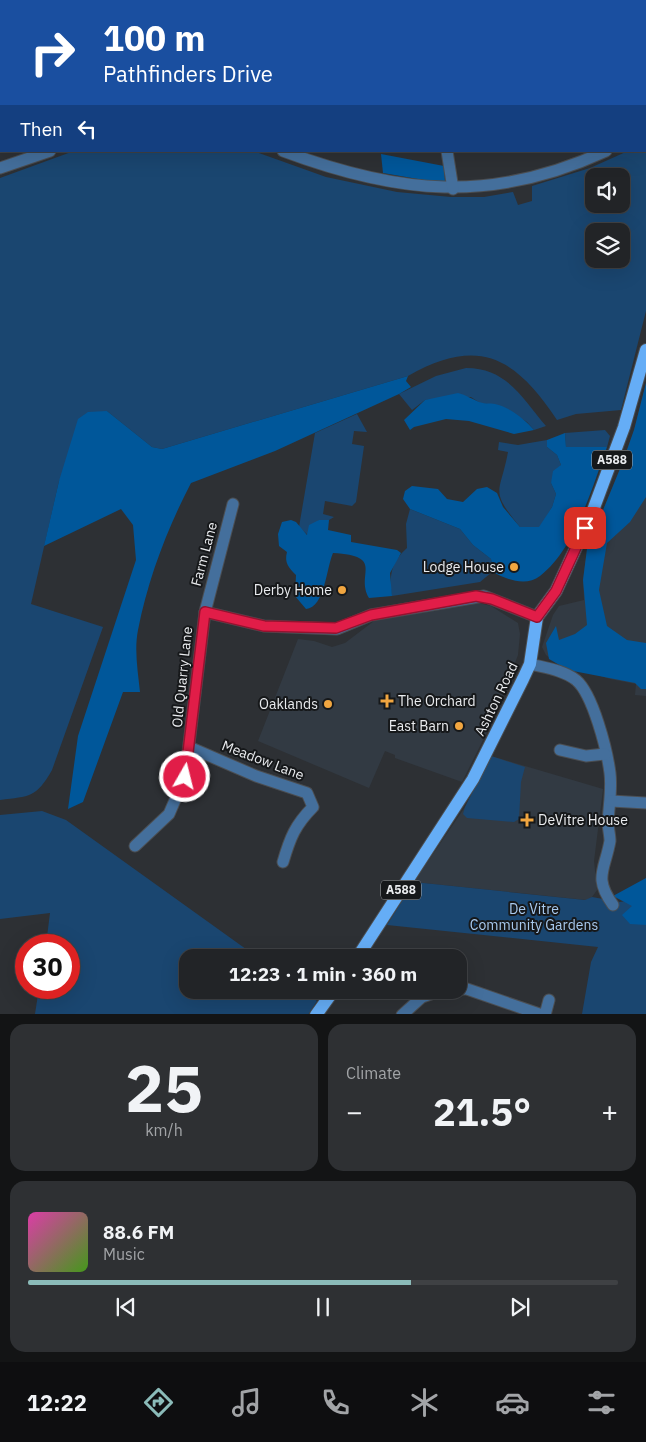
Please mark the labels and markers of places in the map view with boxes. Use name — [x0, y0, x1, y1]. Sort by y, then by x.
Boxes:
pin — [564, 507, 606, 549]
place label: Lodge House — [423, 558, 504, 576]
marker: Lodge House — [508, 561, 520, 573]
place label: Derby Home — [254, 581, 332, 599]
marker: Derby Home — [336, 584, 348, 596]
place label: The Orchard — [398, 692, 476, 710]
marker: The Orchard — [380, 694, 394, 708]
place label: Oaklands — [259, 695, 318, 713]
marker: Oaklands — [322, 698, 334, 710]
place label: East Barn — [389, 717, 449, 735]
marker: East Barn — [453, 720, 465, 732]
place label: DeVitre House — [538, 811, 628, 829]
marker: DeVitre House — [520, 813, 534, 827]

